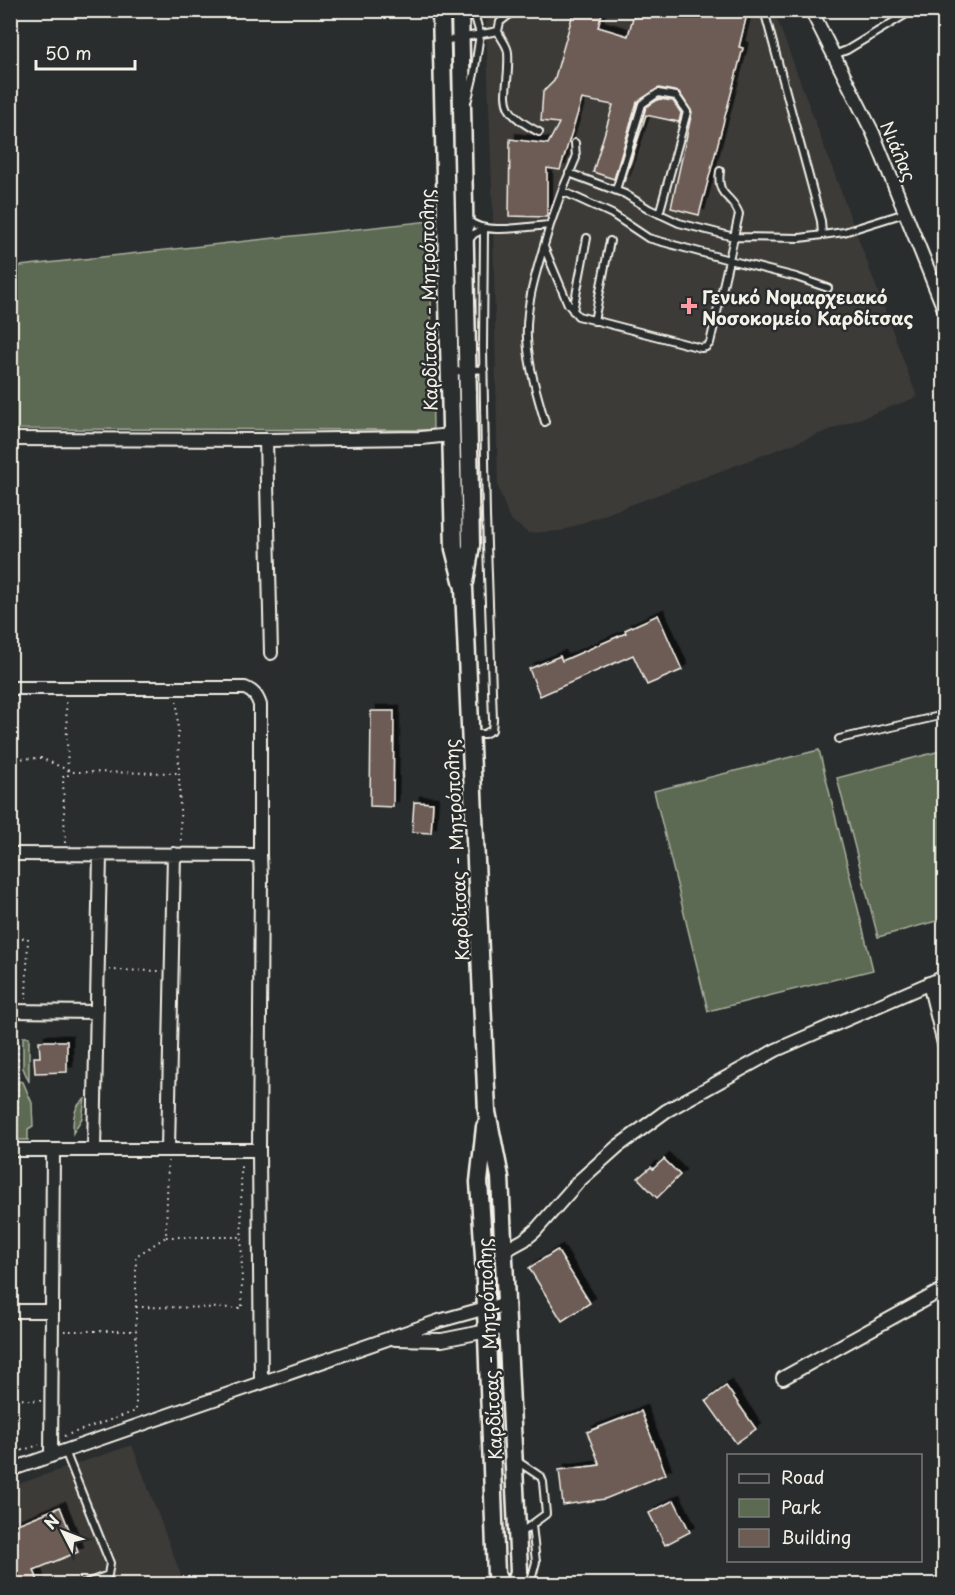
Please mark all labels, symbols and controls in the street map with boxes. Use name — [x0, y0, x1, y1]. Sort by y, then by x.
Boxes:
scale bar — [36, 33, 135, 71]
text: 50 m — [45, 39, 92, 66]
street label: Νιάλας — [874, 117, 924, 185]
street label: Καρδίτσας - Μητρόπολης — [413, 189, 443, 411]
place label: Γενικό Νομαρχειακό Νοσοκομείο Καρδίτσας — [702, 283, 914, 331]
marker: Γενικό Νομαρχειακό Νοσοκομείο Καρδίτσας — [680, 297, 698, 315]
street label: Καρδίτσας - Μητρόπολης — [437, 738, 475, 962]
street label: Καρδίτσας - Μητρόπολης — [470, 1237, 508, 1461]
legend — [727, 1454, 922, 1562]
text: Road — [781, 1463, 825, 1490]
text: Park — [781, 1493, 821, 1520]
north arrow — [33, 1502, 93, 1562]
text: N — [38, 1509, 64, 1534]
text: Building — [781, 1523, 851, 1550]

